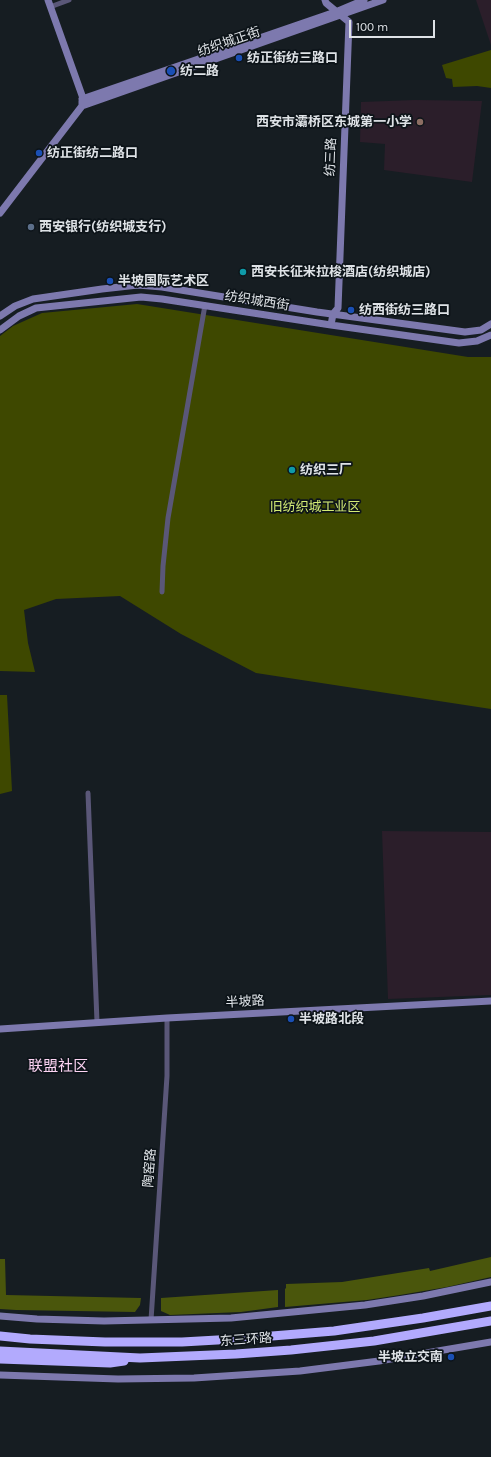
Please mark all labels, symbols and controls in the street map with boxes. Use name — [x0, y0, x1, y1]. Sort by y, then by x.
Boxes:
scale bar — [351, 12, 437, 38]
text: 100 m — [356, 20, 388, 34]
street label: 纺织城正街 — [196, 24, 262, 60]
place label: 纺正街纺三路口 — [247, 50, 338, 66]
marker: 纺正街纺三路口 — [234, 53, 244, 63]
place label: 纺二路 — [180, 63, 219, 79]
marker: 纺二路 — [165, 65, 177, 77]
place label: 西安市灞桥区东城第一小学 — [256, 114, 412, 130]
marker: 西安市灞桥区东城第一小学 — [415, 117, 425, 127]
street label: 纺三路 — [323, 137, 339, 177]
place label: 纺正街纺二路口 — [47, 145, 138, 161]
marker: 纺正街纺二路口 — [34, 148, 44, 158]
place label: 西安银行(纺织城支行) — [39, 219, 166, 235]
marker: 西安银行(纺织城支行) — [26, 222, 36, 232]
place label: 西安长征米拉梭酒店(纺织城店) — [251, 264, 430, 280]
marker: 西安长征米拉梭酒店(纺织城店) — [238, 267, 248, 277]
place label: 半坡国际艺术区 — [118, 273, 209, 289]
marker: 半坡国际艺术区 — [105, 276, 115, 286]
street label: 纺织城西街 — [224, 288, 290, 314]
place label: 纺西街纺三路口 — [359, 302, 450, 318]
marker: 纺西街纺三路口 — [346, 305, 356, 315]
place label: 纺织三厂 — [300, 462, 352, 478]
marker: 纺织三厂 — [287, 465, 297, 475]
park label: 旧纺织城工业区 — [270, 499, 360, 515]
street label: 半坡路 — [225, 993, 265, 1011]
place label: 半坡路北段 — [299, 1011, 364, 1027]
marker: 半坡路北段 — [286, 1014, 296, 1024]
district label: 联盟社区 — [28, 1058, 88, 1076]
street label: 陶窑路 — [141, 1148, 159, 1188]
street label: 东三环路 — [220, 1330, 272, 1350]
place label: 半坡立交南 — [378, 1349, 443, 1365]
marker: 半坡立交南 — [446, 1352, 456, 1362]

